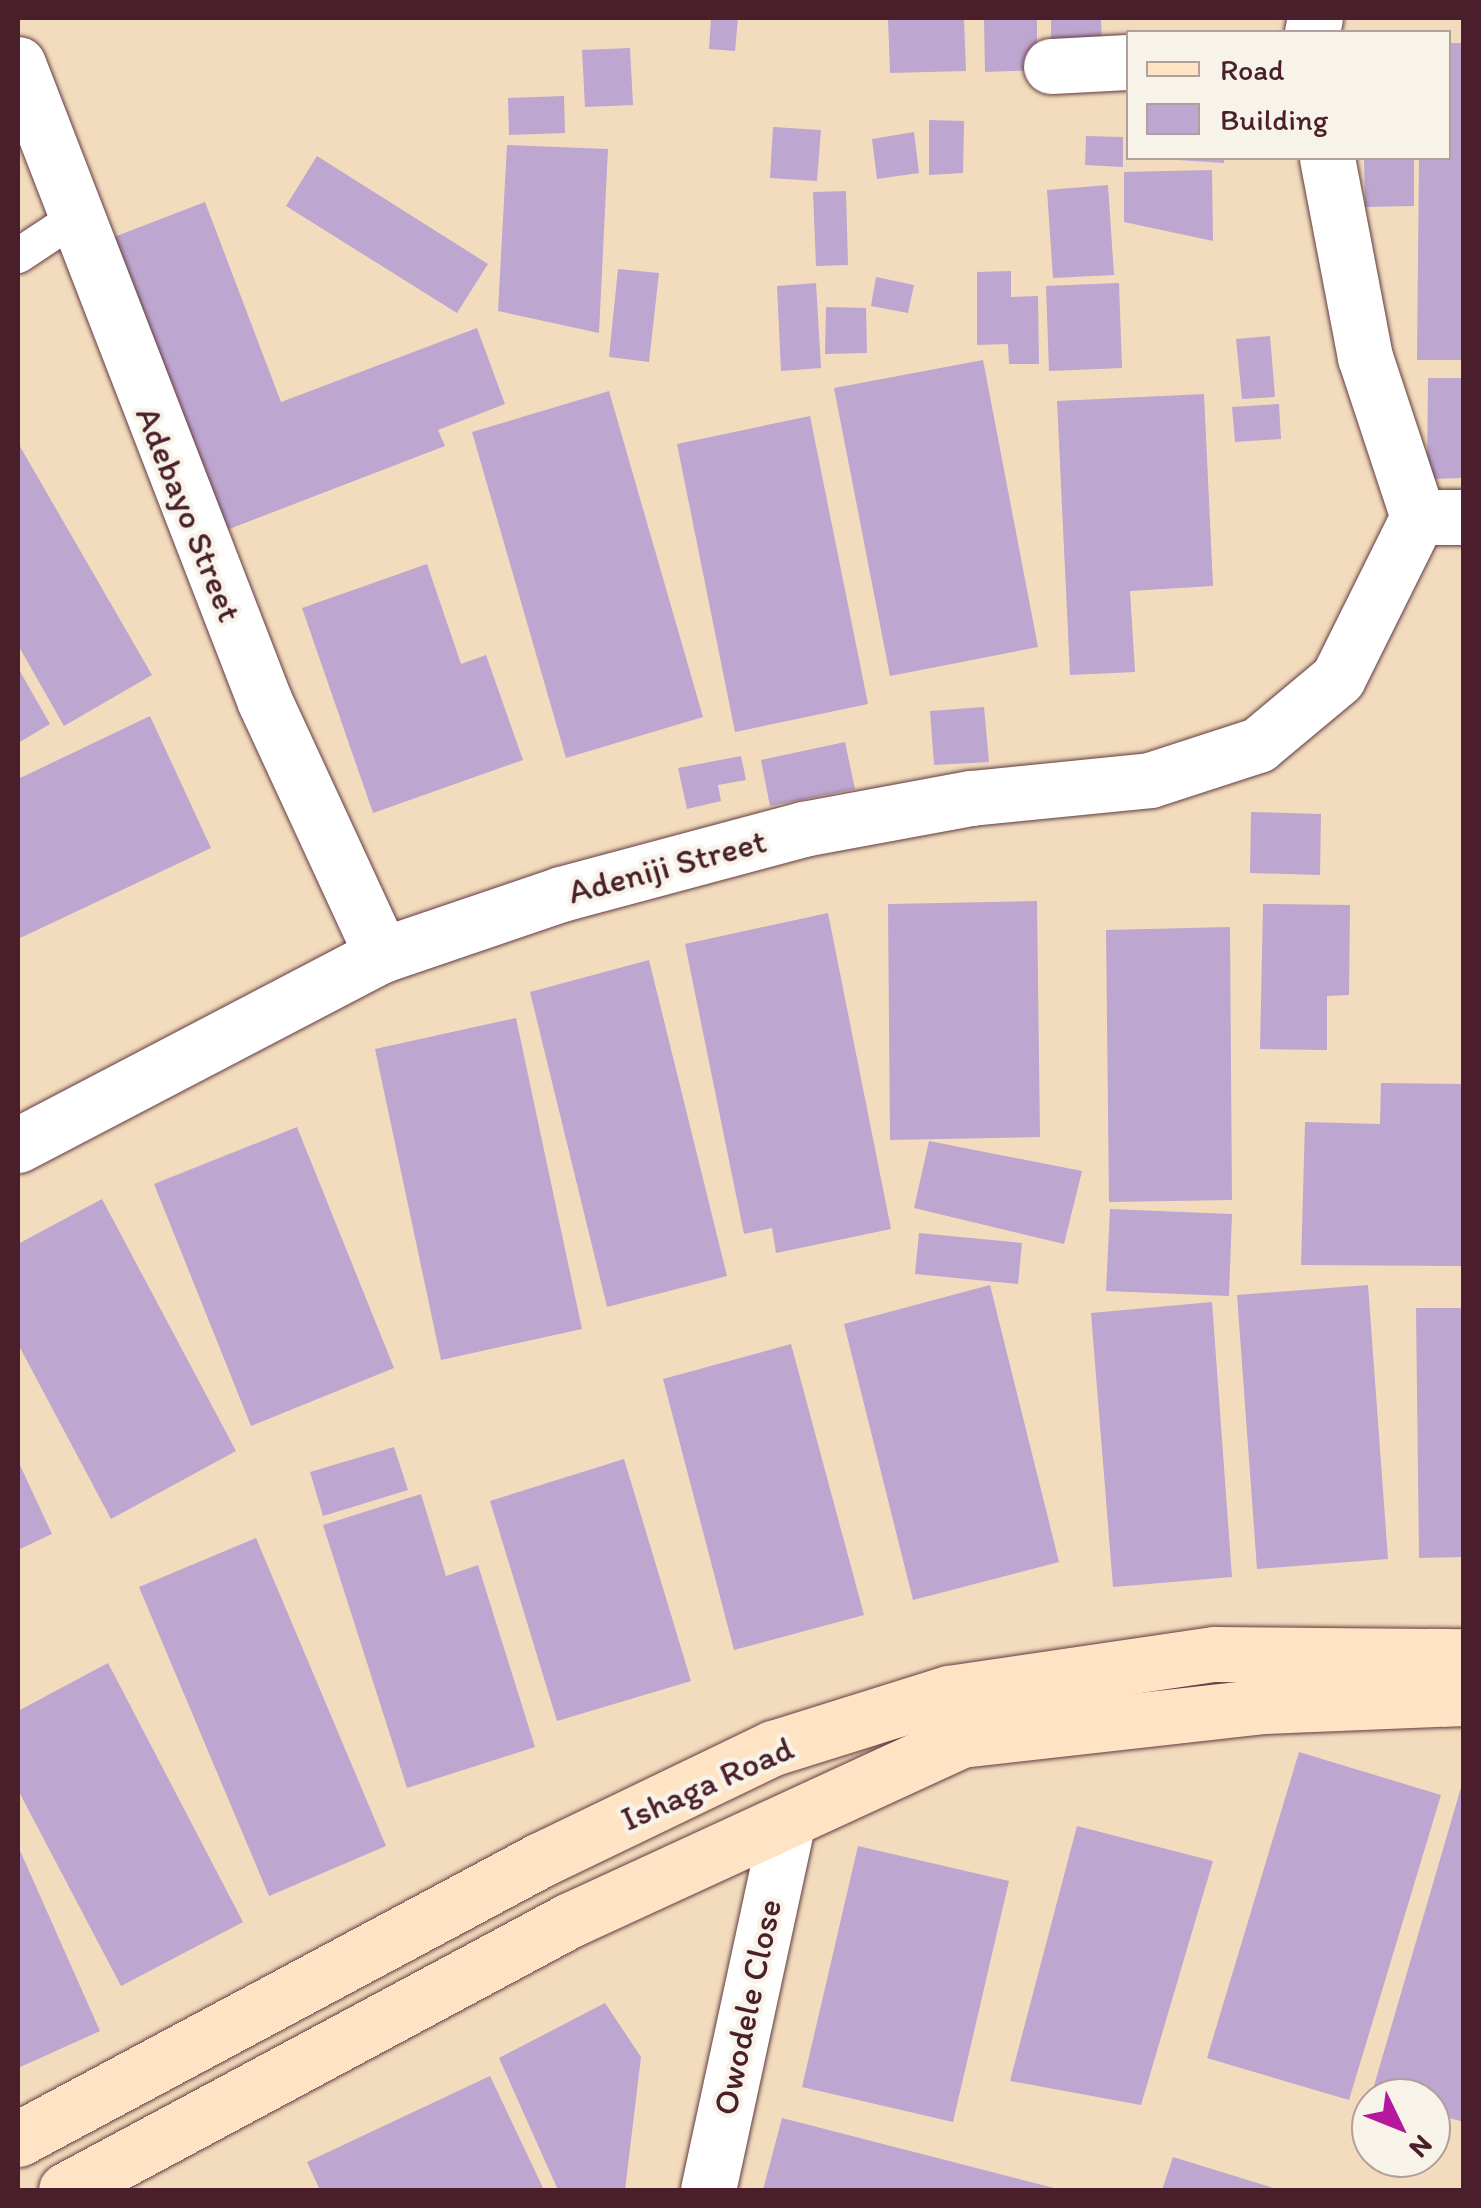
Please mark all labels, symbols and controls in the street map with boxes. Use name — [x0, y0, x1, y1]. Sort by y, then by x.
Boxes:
legend — [1126, 30, 1451, 160]
text: Road — [1220, 51, 1285, 88]
text: Building — [1220, 101, 1328, 138]
street label: Adebayo Street — [127, 400, 251, 628]
street label: Adeniji Street — [563, 819, 771, 913]
street label: Ishaga Road — [615, 1727, 799, 1839]
street label: Owodele Close — [704, 1895, 790, 2119]
north arrow — [1351, 2078, 1451, 2178]
text: N — [1403, 2129, 1440, 2166]

